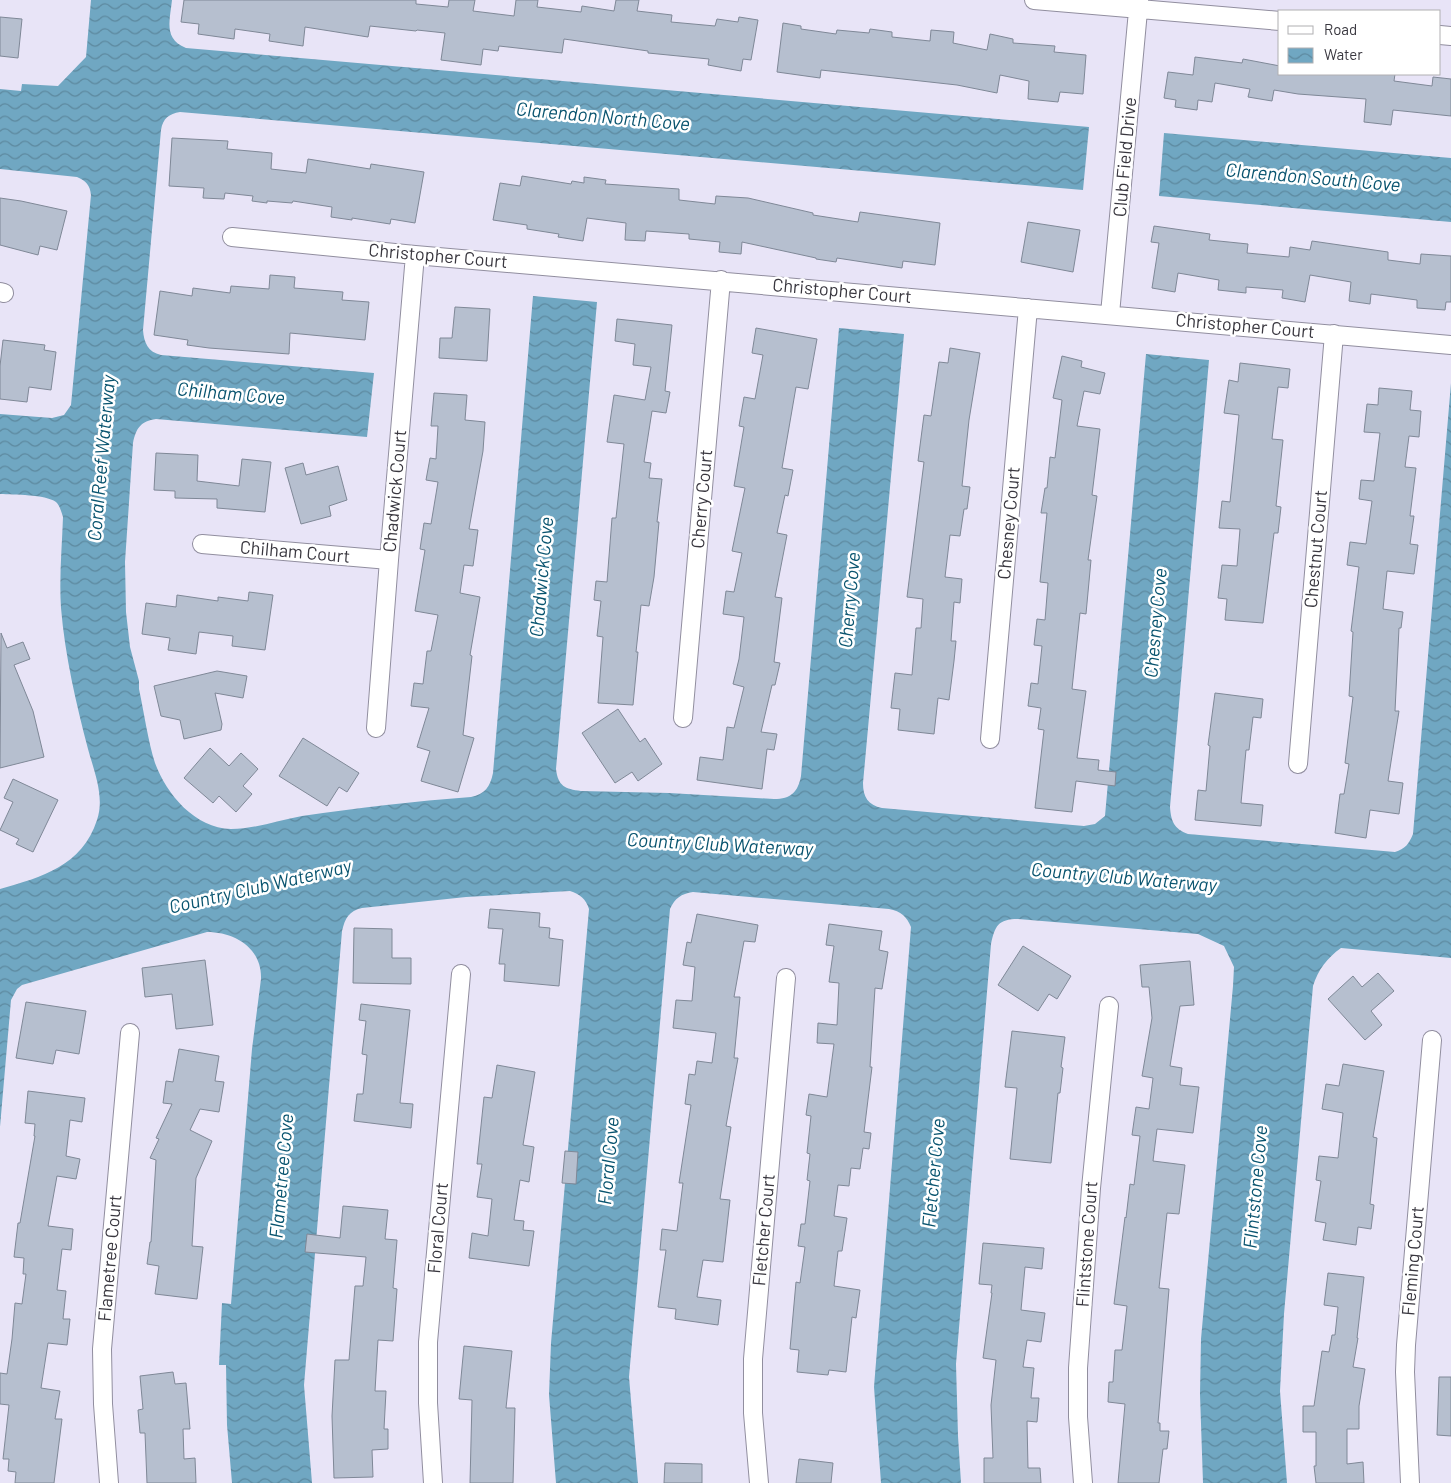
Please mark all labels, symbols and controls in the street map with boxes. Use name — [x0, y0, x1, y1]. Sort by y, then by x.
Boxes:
legend — [1278, 10, 1441, 75]
text: Road — [1324, 20, 1357, 38]
text: Water — [1324, 45, 1363, 63]
water label: Clarendon North Cove — [515, 96, 691, 135]
street label: Club Field Drive — [1108, 96, 1140, 218]
water label: Clarendon South Cove — [1225, 157, 1402, 196]
street label: Christopher Court — [368, 238, 509, 272]
street label: Christopher Court — [772, 273, 913, 307]
street label: Christopher Court — [1175, 308, 1316, 342]
water label: Coral Reef Waterway — [82, 373, 119, 542]
water label: Chilham Cove — [176, 376, 286, 409]
street label: Chadwick Court — [378, 429, 410, 553]
street label: Cherry Court — [686, 448, 716, 549]
street label: Chesney Court — [992, 466, 1024, 580]
street label: Chestnut Court — [1299, 489, 1331, 609]
water label: Chadwick Cove — [524, 516, 557, 638]
street label: Chilham Court — [239, 535, 351, 567]
water label: Cherry Cove — [833, 551, 864, 649]
water label: Chesney Cove — [1138, 567, 1171, 679]
water label: Country Club Waterway — [626, 827, 814, 860]
water label: Country Club Waterway — [166, 853, 354, 918]
water label: Country Club Waterway — [1030, 857, 1218, 896]
water label: Flametree Cove — [264, 1112, 297, 1239]
water label: Floral Cove — [592, 1116, 623, 1206]
water label: Fletcher Cove — [916, 1117, 949, 1229]
water label: Flintstone Cove — [1238, 1124, 1271, 1250]
street label: Fletcher Court — [747, 1173, 779, 1287]
street label: Flintstone Court — [1071, 1180, 1101, 1308]
street label: Floral Court — [422, 1181, 452, 1274]
street label: Flametree Court — [92, 1194, 126, 1322]
street label: Fleming Court — [1396, 1205, 1428, 1317]

